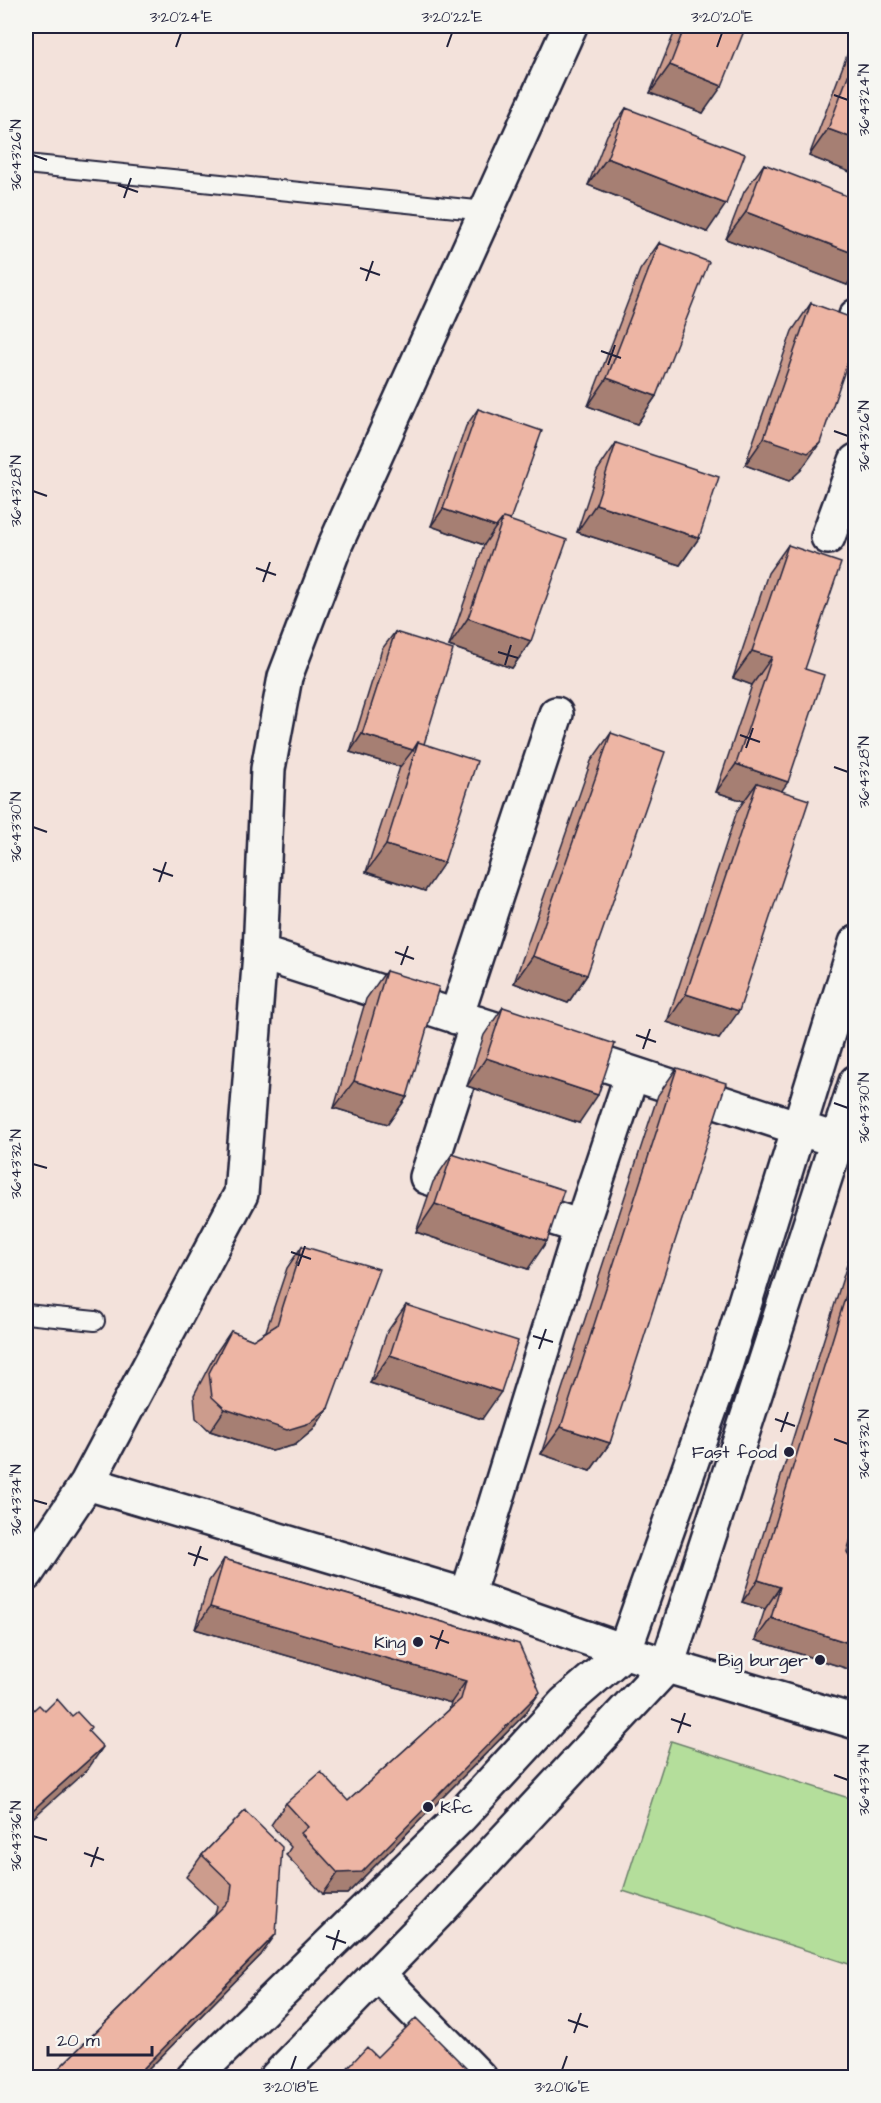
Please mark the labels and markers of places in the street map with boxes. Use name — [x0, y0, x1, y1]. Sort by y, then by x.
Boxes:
place label: Fast food — [692, 1440, 777, 1465]
marker: Fast food — [782, 1445, 796, 1459]
place label: King — [374, 1630, 406, 1656]
marker: King — [411, 1635, 425, 1649]
place label: Big burger — [718, 1648, 808, 1674]
marker: Big burger — [813, 1653, 827, 1667]
place label: Kfc — [440, 1795, 473, 1820]
marker: Kfc — [421, 1800, 435, 1814]

